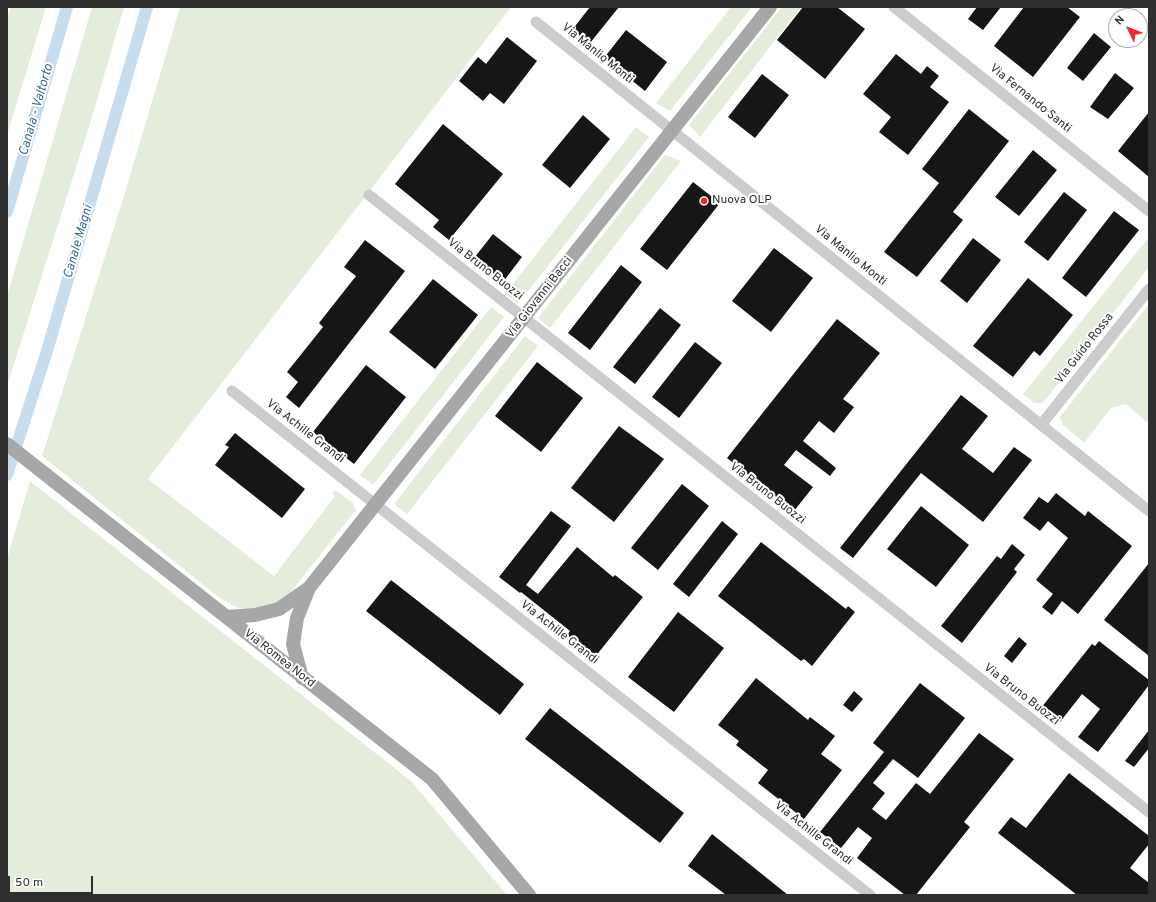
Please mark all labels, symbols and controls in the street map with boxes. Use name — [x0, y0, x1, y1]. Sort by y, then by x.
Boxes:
north arrow — [1108, 8, 1148, 48]
text: N — [1112, 13, 1128, 28]
street label: Via Manlio Monti — [558, 21, 636, 87]
water label: Canala - Valtorto — [16, 62, 58, 158]
street label: Via Fernando Santi — [986, 62, 1074, 136]
place label: Nuova OLP — [712, 194, 772, 208]
marker: Nuova OLP — [699, 196, 709, 206]
water label: Canale Magni — [61, 204, 97, 280]
street label: Via Manlio Monti — [811, 223, 889, 289]
street label: Via Bruno Buozzi — [444, 236, 526, 304]
street label: Via Giovanni Bacci — [504, 254, 576, 342]
street label: Via Guido Rossa — [1053, 311, 1117, 387]
street label: Via Achille Grandi — [263, 397, 347, 467]
street label: Via Bruno Buozzi — [726, 460, 808, 528]
street label: Via Achille Grandi — [517, 598, 601, 668]
street label: Via Romea Nord — [241, 627, 317, 691]
street label: Via Bruno Buozzi — [980, 661, 1062, 729]
street label: Via Achille Grandi — [771, 799, 855, 869]
scale bar — [10, 868, 95, 894]
text: 50 m — [15, 875, 43, 891]

